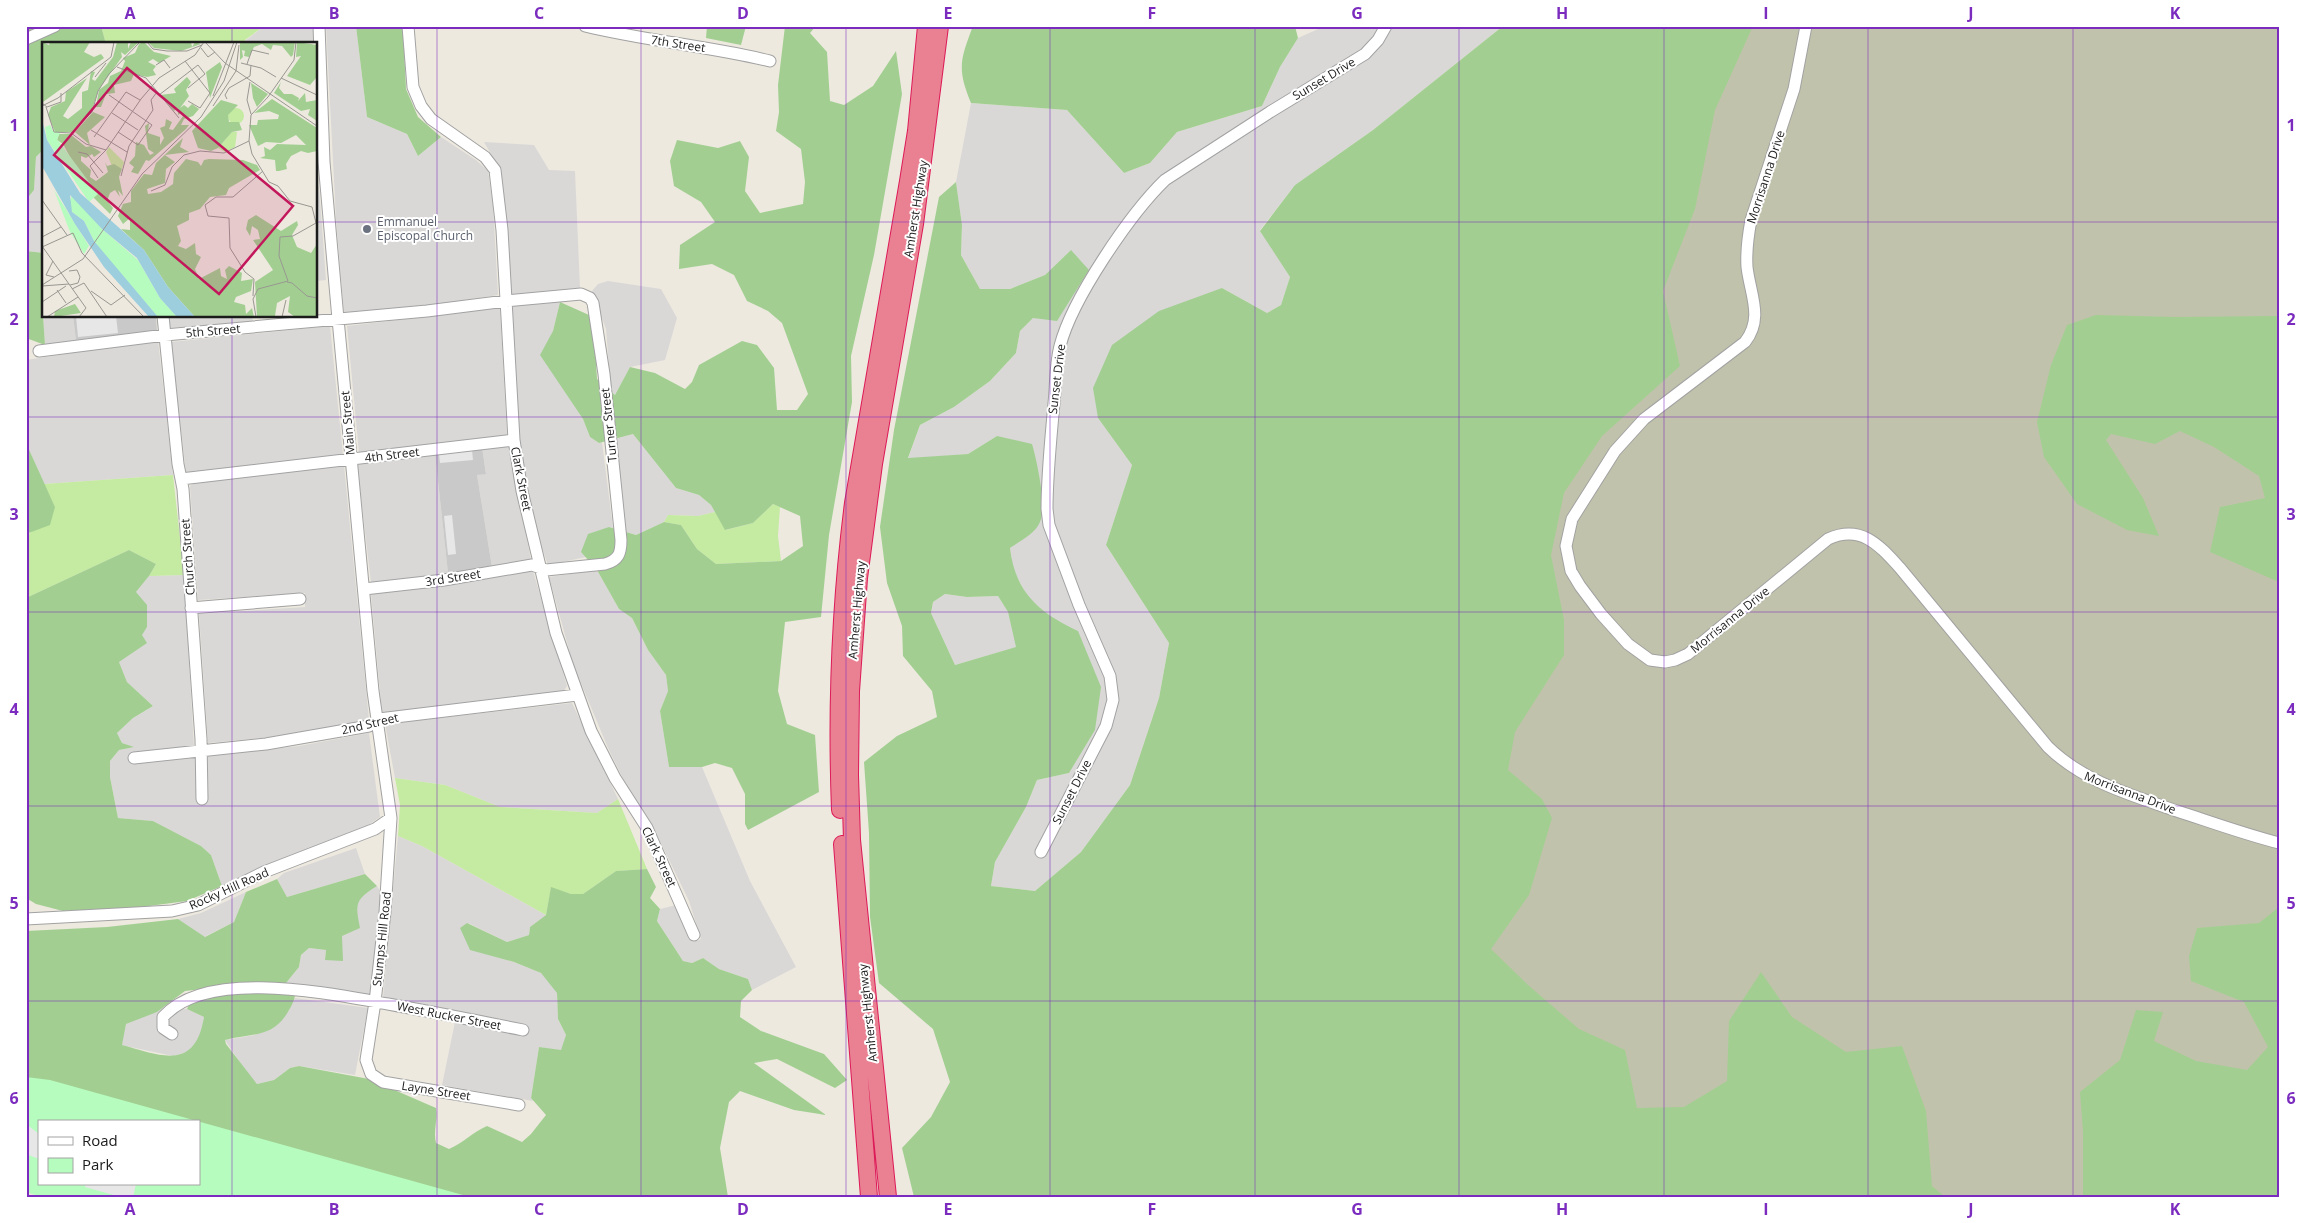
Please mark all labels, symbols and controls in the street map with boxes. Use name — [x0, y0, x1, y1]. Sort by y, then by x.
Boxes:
text: A — [124, 2, 136, 24]
text: B — [329, 2, 339, 24]
text: C — [534, 2, 544, 24]
text: D — [737, 2, 749, 24]
text: E — [944, 2, 953, 24]
text: F — [1148, 2, 1156, 24]
text: G — [1351, 2, 1363, 24]
text: H — [1556, 2, 1568, 24]
text: I — [1763, 2, 1769, 24]
text: J — [1966, 2, 1974, 24]
text: K — [2170, 2, 2181, 24]
street label: 7th Street — [650, 31, 707, 56]
inset map — [42, 42, 318, 318]
street label: Sunset Drive — [1289, 53, 1359, 104]
text: 1 — [9, 114, 19, 136]
text: 1 — [2286, 114, 2296, 136]
street label: Morrisanna Drive — [1742, 128, 1789, 226]
street label: Amherst Highway — [899, 158, 932, 259]
place label: Emmanuel Episcopal Church — [377, 213, 473, 244]
marker: Emmanuel Episcopal Church — [361, 223, 373, 235]
text: 2 — [9, 308, 19, 330]
text: 2 — [2286, 308, 2296, 330]
street label: 5th Street — [185, 320, 241, 341]
street label: Sunset Drive — [1044, 343, 1069, 415]
street label: Turner Street — [596, 387, 621, 463]
street label: Main Street — [336, 390, 359, 456]
street label: 4th Street — [364, 443, 420, 466]
street label: Clark Street — [507, 445, 536, 512]
text: 3 — [9, 503, 19, 525]
text: 3 — [2286, 503, 2296, 525]
street label: Church Street — [176, 518, 199, 596]
street label: Amherst Highway — [844, 559, 869, 660]
street label: 3rd Street — [424, 565, 482, 590]
street label: Morrisanna Drive — [1687, 582, 1773, 657]
text: 4 — [9, 698, 19, 720]
text: 4 — [2286, 698, 2296, 720]
street label: 2nd Street — [340, 709, 400, 738]
street label: Sunset Drive — [1048, 756, 1095, 827]
street label: Morrisanna Drive — [2082, 767, 2179, 818]
street label: Clark Street — [638, 824, 681, 890]
street label: Rocky Hill Road — [186, 863, 271, 914]
street label: Stumps Hill Road — [368, 891, 395, 987]
text: 5 — [9, 892, 19, 914]
text: 5 — [2286, 892, 2296, 914]
street label: Amherst Highway — [854, 962, 881, 1063]
street label: West Rucker Street — [395, 997, 503, 1034]
street label: Layne Street — [400, 1077, 472, 1104]
text: 6 — [9, 1087, 19, 1109]
text: 6 — [2286, 1087, 2296, 1109]
legend — [38, 1120, 200, 1186]
text: Road — [82, 1130, 118, 1150]
text: Park — [82, 1154, 113, 1174]
text: A — [124, 1198, 136, 1220]
text: B — [329, 1198, 339, 1220]
text: C — [534, 1198, 544, 1220]
text: D — [737, 1198, 749, 1220]
text: E — [944, 1198, 953, 1220]
text: F — [1148, 1198, 1156, 1220]
text: G — [1351, 1198, 1363, 1220]
text: H — [1556, 1198, 1568, 1220]
text: I — [1763, 1198, 1769, 1220]
text: J — [1966, 1198, 1974, 1220]
text: K — [2170, 1198, 2181, 1220]

